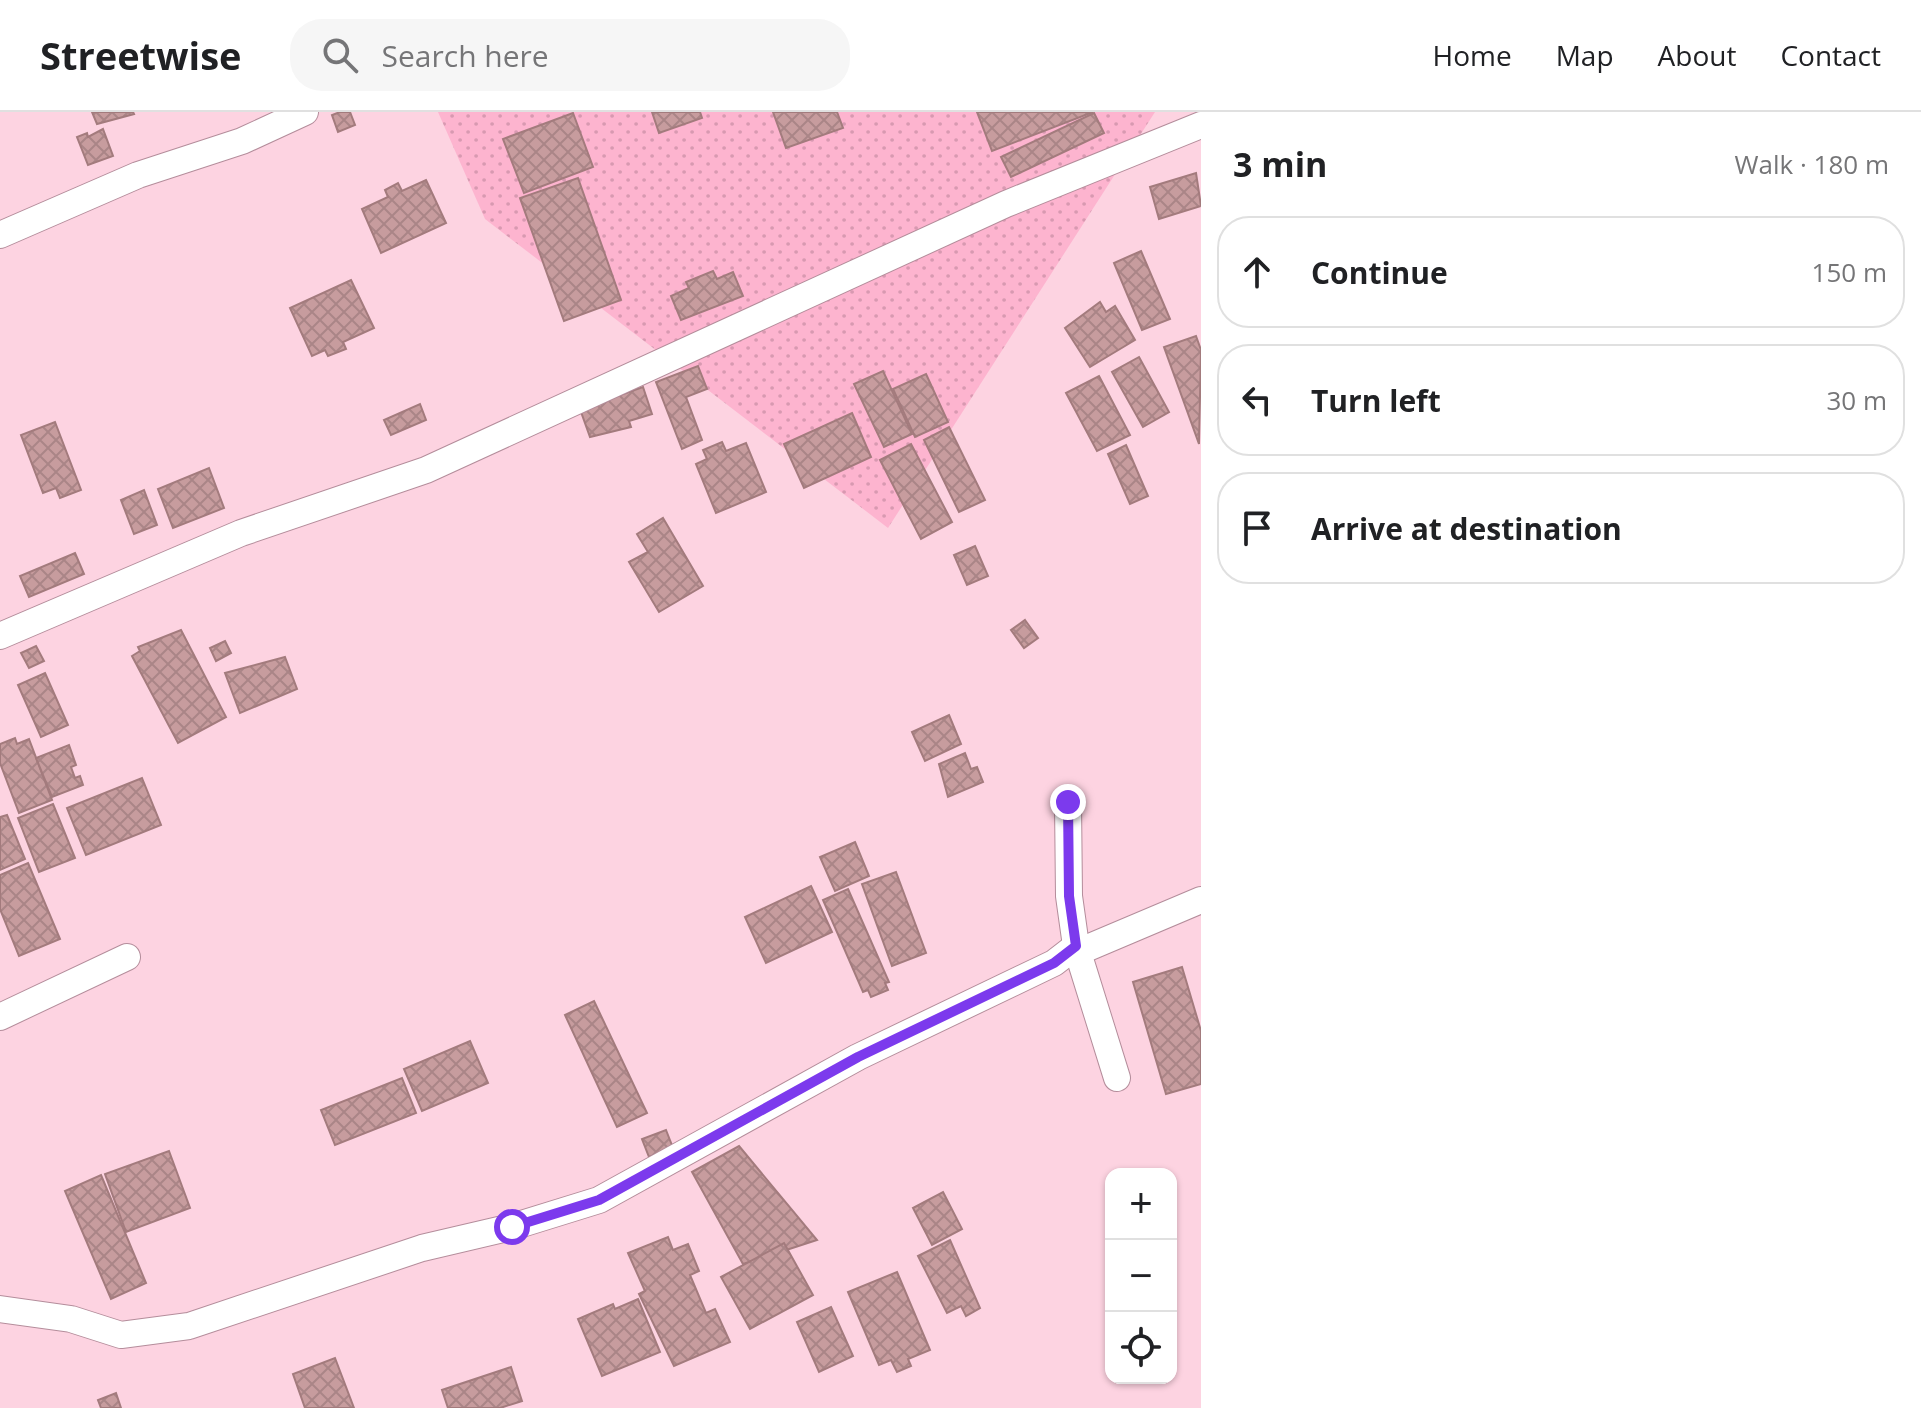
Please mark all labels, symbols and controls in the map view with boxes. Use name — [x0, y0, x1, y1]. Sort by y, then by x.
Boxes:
search box — [290, 19, 850, 91]
text: Streetwise — [40, 29, 242, 81]
icon: search — [318, 33, 362, 77]
text: Search here — [382, 35, 549, 76]
text: Home — [1433, 36, 1512, 74]
text: Map — [1556, 36, 1614, 74]
text: About — [1658, 36, 1736, 74]
text: Contact — [1780, 36, 1881, 74]
text: 3 min — [1233, 141, 1327, 187]
text: Walk · 180 m — [1735, 146, 1889, 182]
icon: ahead — [1235, 250, 1279, 294]
text: Continue — [1311, 252, 1448, 293]
text: 150 m — [1812, 254, 1887, 290]
icon: left — [1235, 378, 1279, 422]
text: Turn left — [1311, 380, 1441, 421]
text: 30 m — [1826, 382, 1887, 418]
icon: arrive — [1235, 506, 1279, 550]
text: Arrive at destination — [1311, 508, 1622, 549]
route end — [1050, 784, 1086, 820]
map controls — [1105, 1168, 1177, 1384]
button: + — [1105, 1168, 1177, 1240]
route start — [494, 1209, 530, 1245]
button: − — [1105, 1240, 1177, 1312]
button: locate — [1105, 1312, 1177, 1384]

